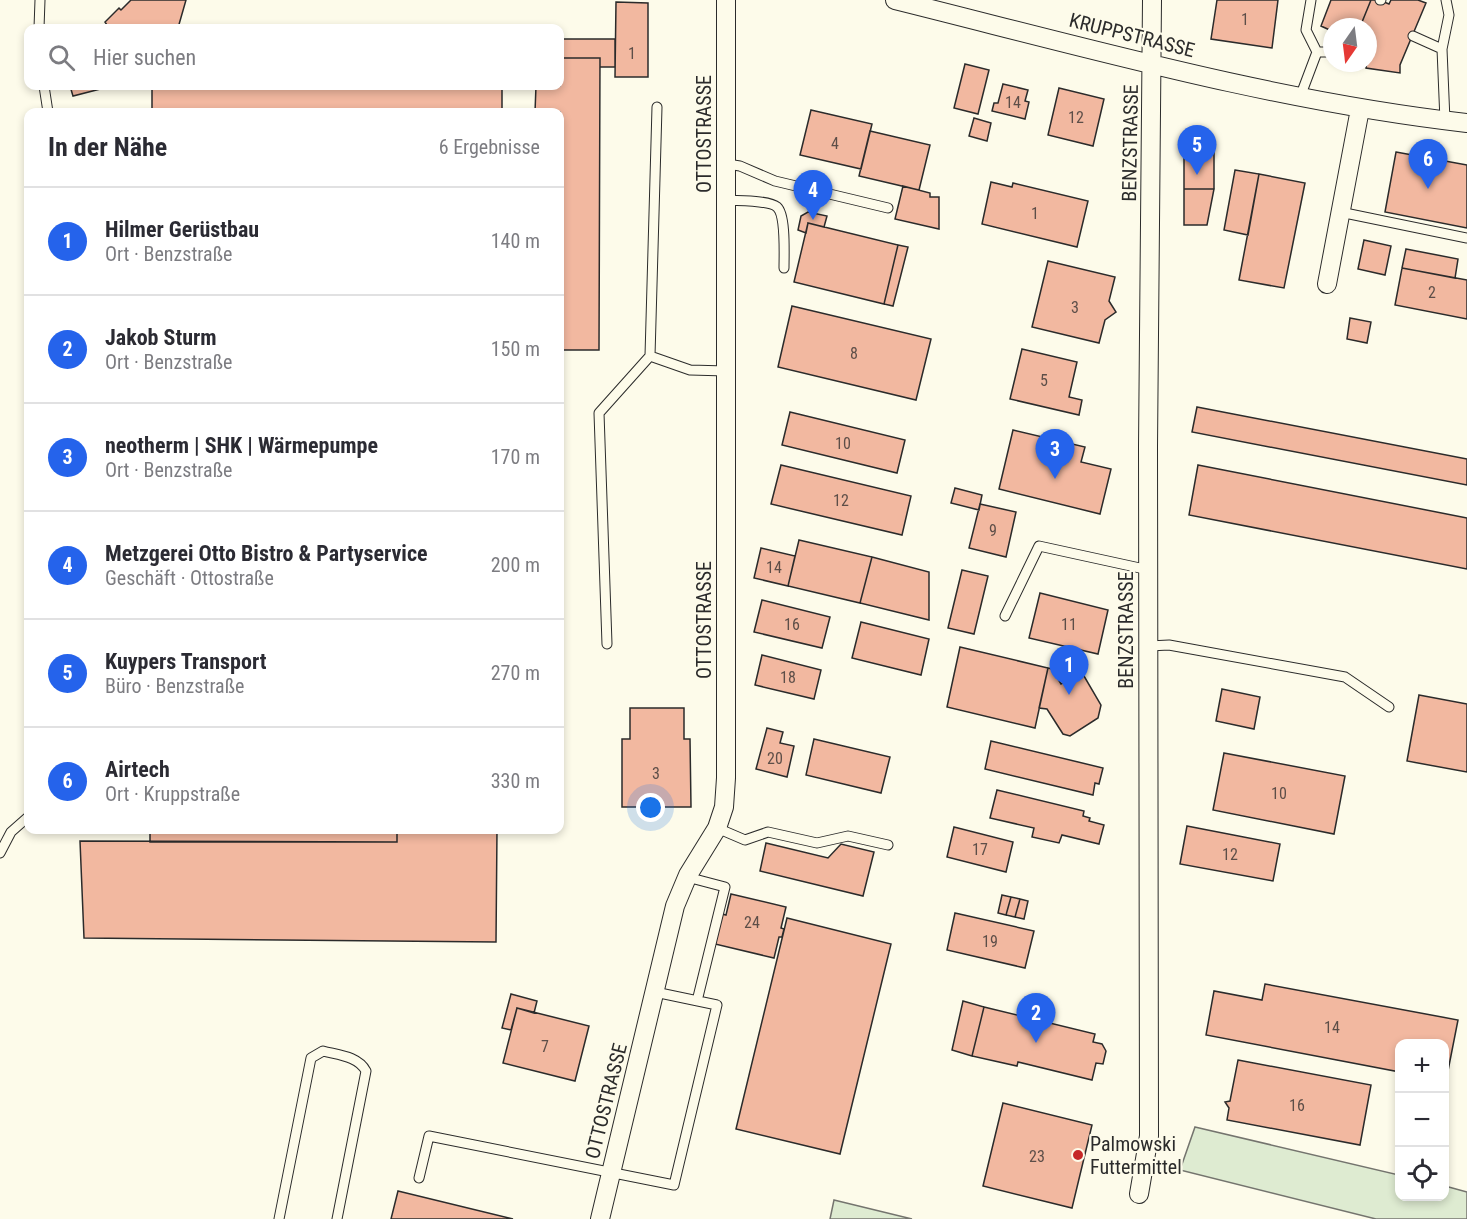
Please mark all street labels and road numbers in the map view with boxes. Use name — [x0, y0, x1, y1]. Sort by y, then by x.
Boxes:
street label: KRUPPSTRASSE — [1067, 8, 1197, 62]
street label: OTTOSTRASSE — [692, 75, 716, 193]
street label: BENZSTRASSE — [1117, 84, 1143, 202]
street label: OTTOSTRASSE — [692, 561, 716, 679]
street label: BENZSTRASSE — [1114, 571, 1138, 689]
street label: OTTOSTRASSE — [580, 1041, 632, 1161]

